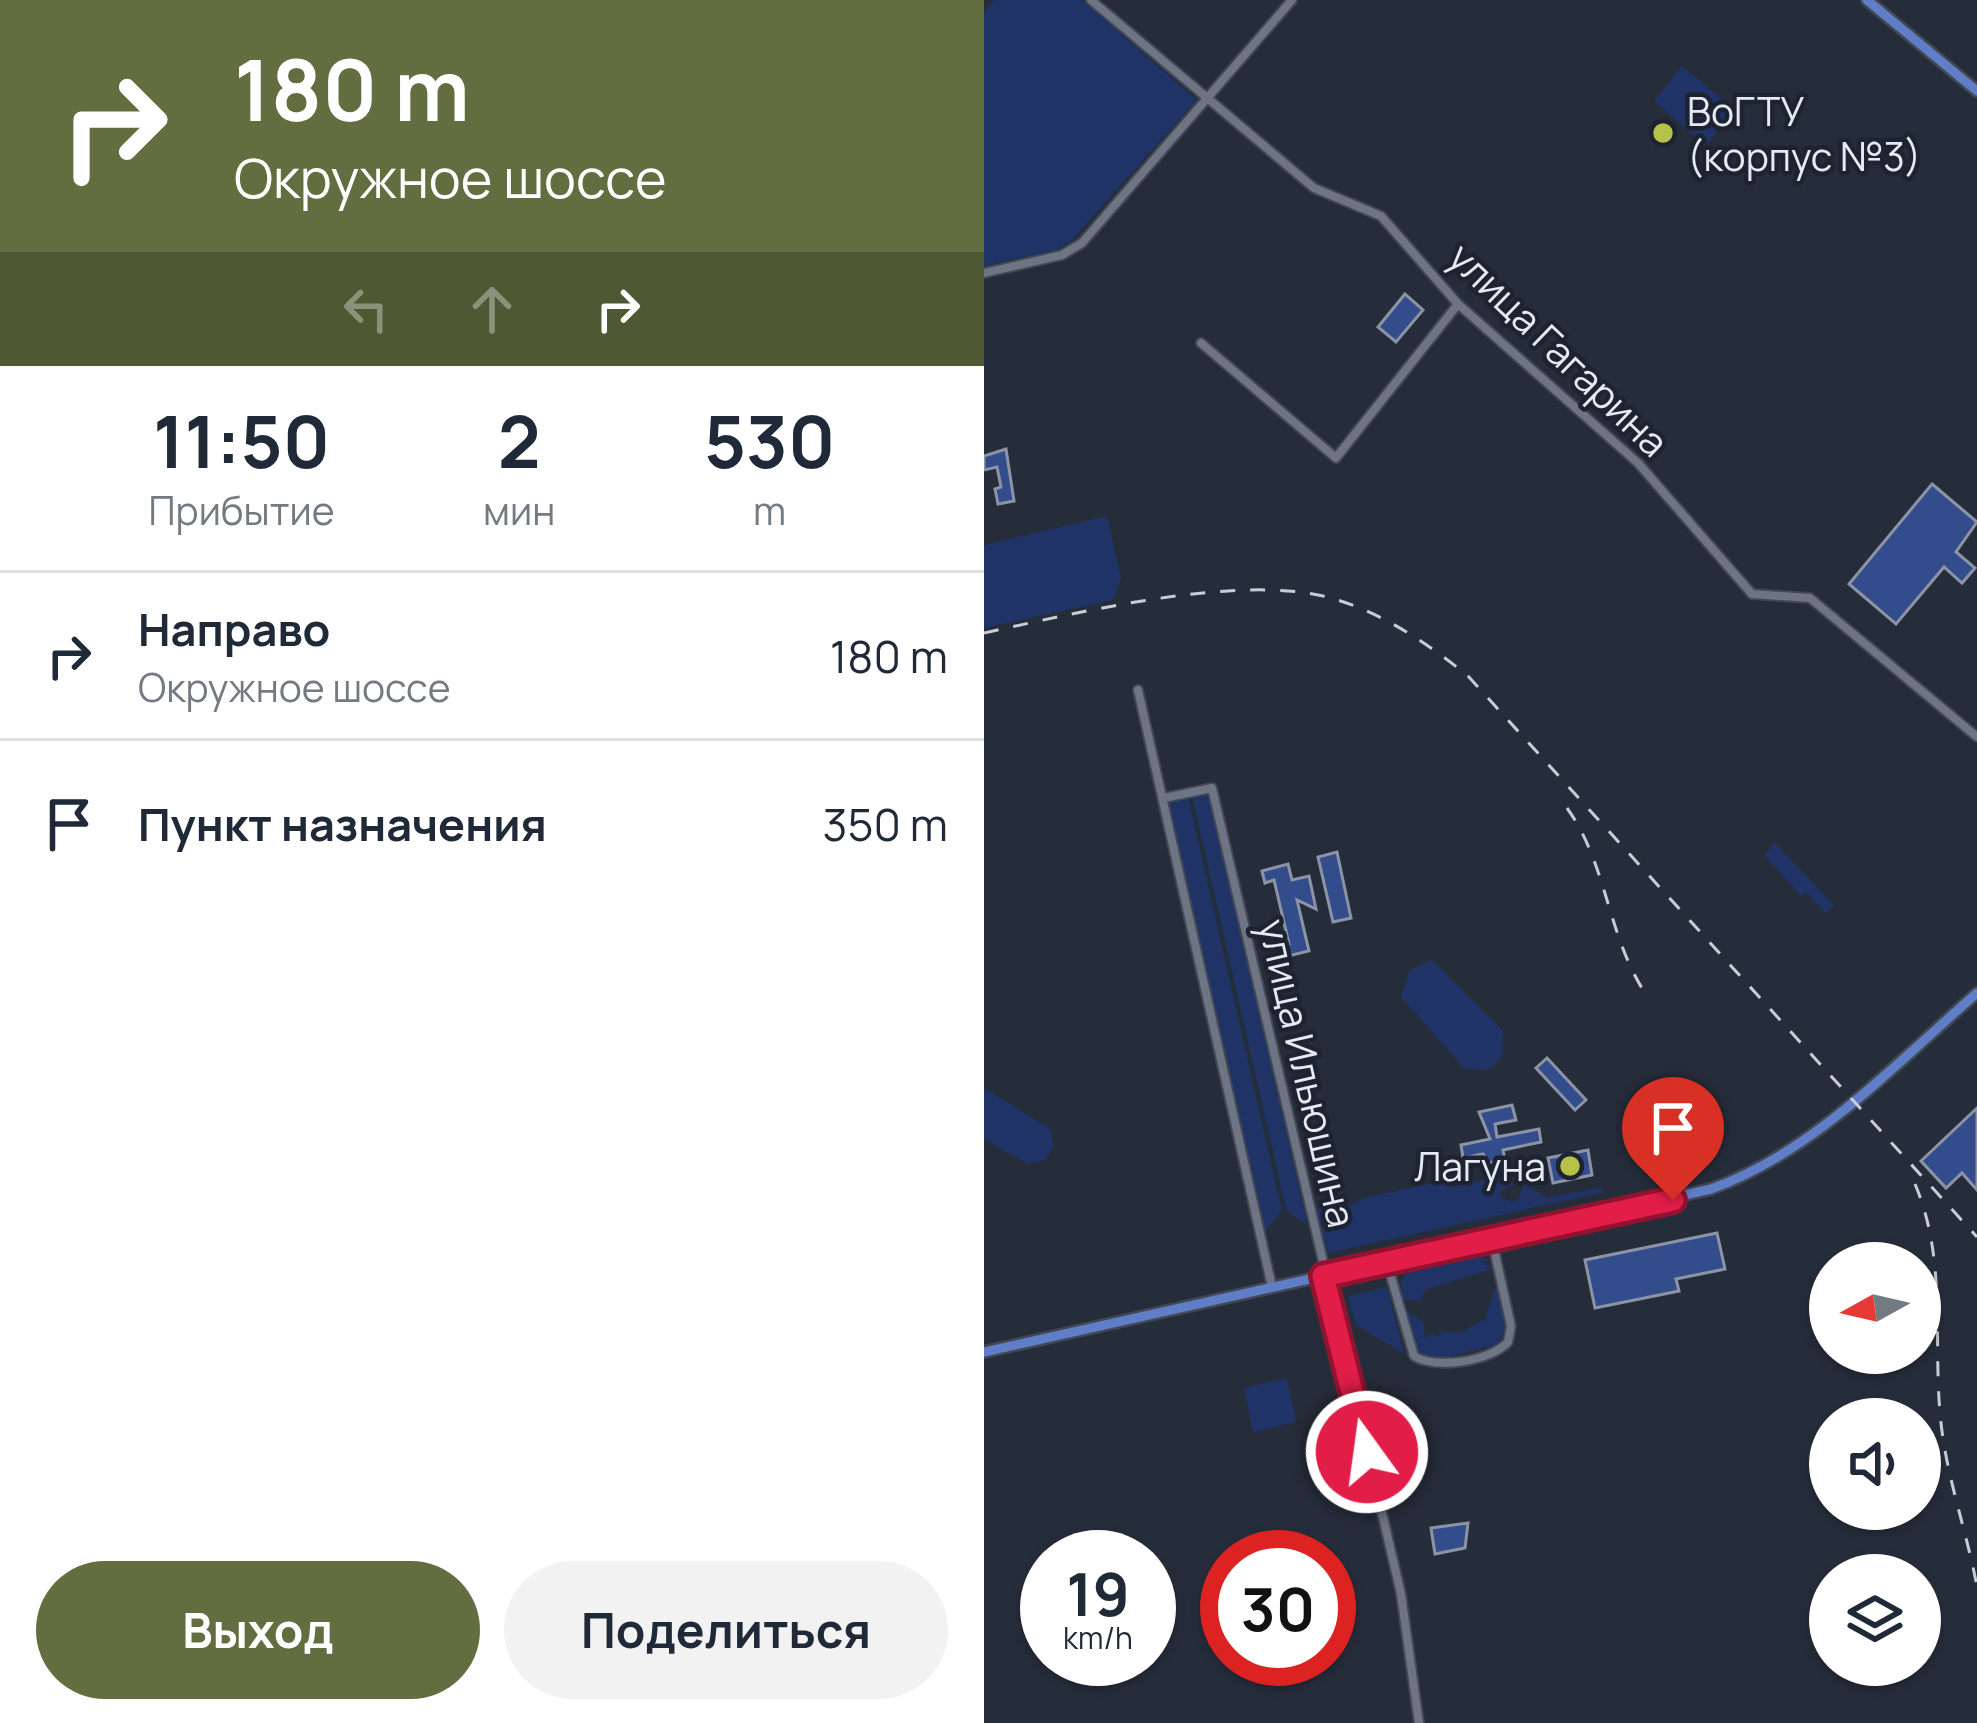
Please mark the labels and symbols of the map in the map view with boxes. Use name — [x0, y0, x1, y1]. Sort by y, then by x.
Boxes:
place label: ВоГТУ (корпус №3) — [1687, 84, 1921, 183]
marker: ВоГТУ (корпус №3) — [1650, 120, 1676, 146]
street label: улица Гагарина — [1437, 230, 1681, 468]
street label: улица Ильюшина — [1246, 914, 1370, 1232]
pin — [1622, 1077, 1724, 1200]
place label: Лагуна — [1414, 1139, 1546, 1193]
marker: Лагуна — [1557, 1153, 1583, 1179]
north arrow — [1809, 1242, 1941, 1374]
position arrow — [1304, 1389, 1430, 1515]
speed limit sign: 30 — [1200, 1530, 1356, 1686]

